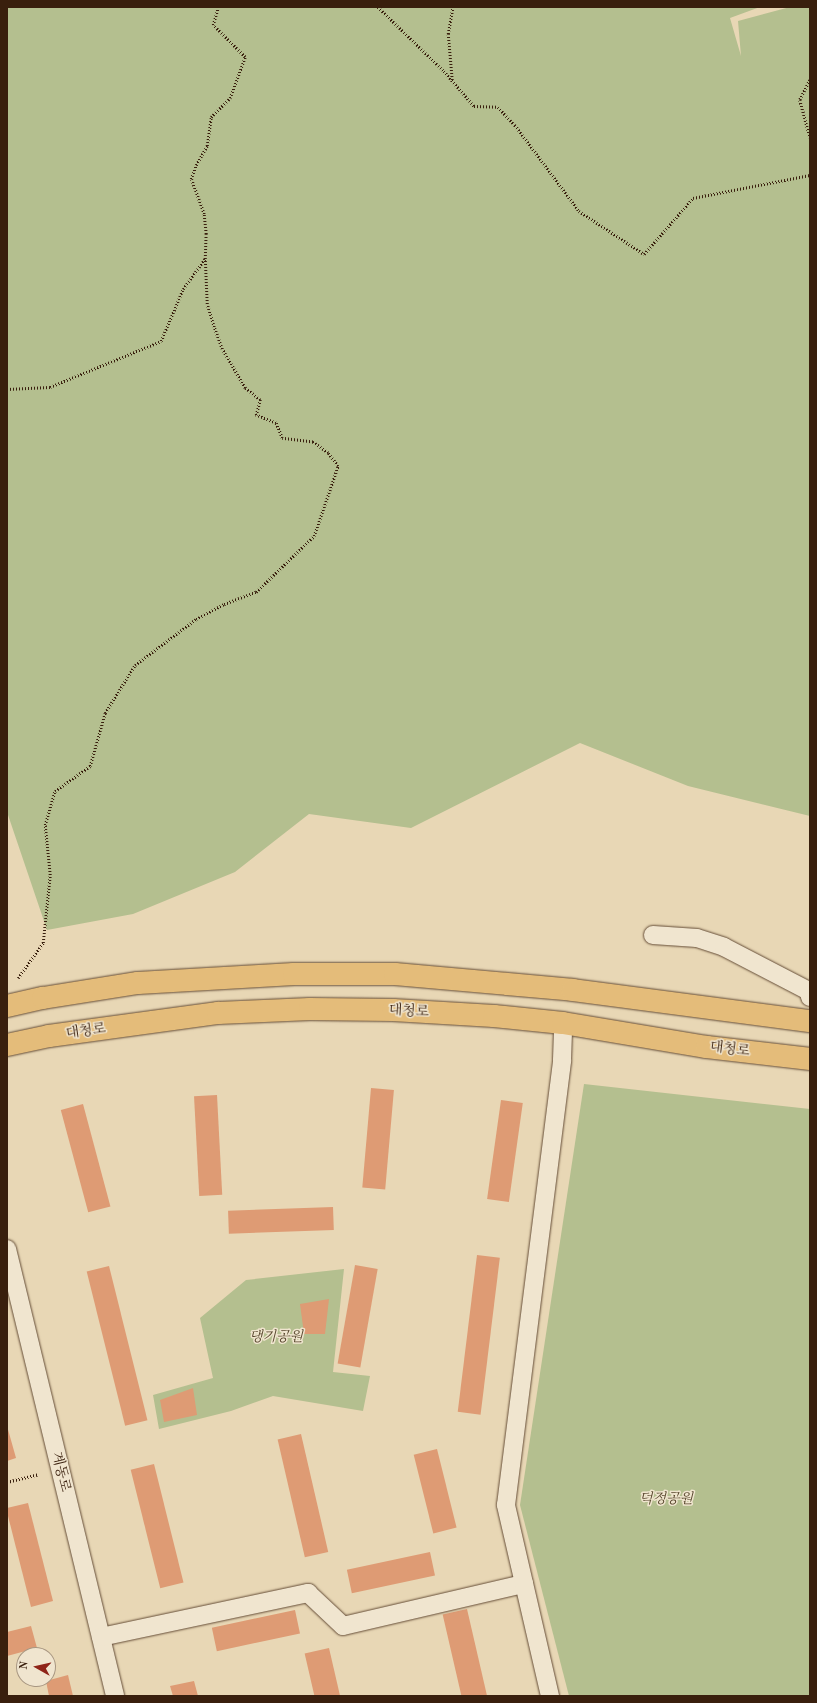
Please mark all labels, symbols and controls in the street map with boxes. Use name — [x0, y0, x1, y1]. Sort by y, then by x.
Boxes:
street label: 대청로 — [388, 1002, 430, 1020]
street label: 대청로 — [65, 1020, 107, 1042]
street label: 대청로 — [709, 1038, 751, 1060]
park label: 댕기공원 — [249, 1329, 303, 1345]
street label: 계동로 — [48, 1450, 74, 1494]
park label: 덕정공원 — [639, 1491, 693, 1507]
north arrow — [16, 1647, 56, 1687]
text: N — [19, 1660, 31, 1670]

